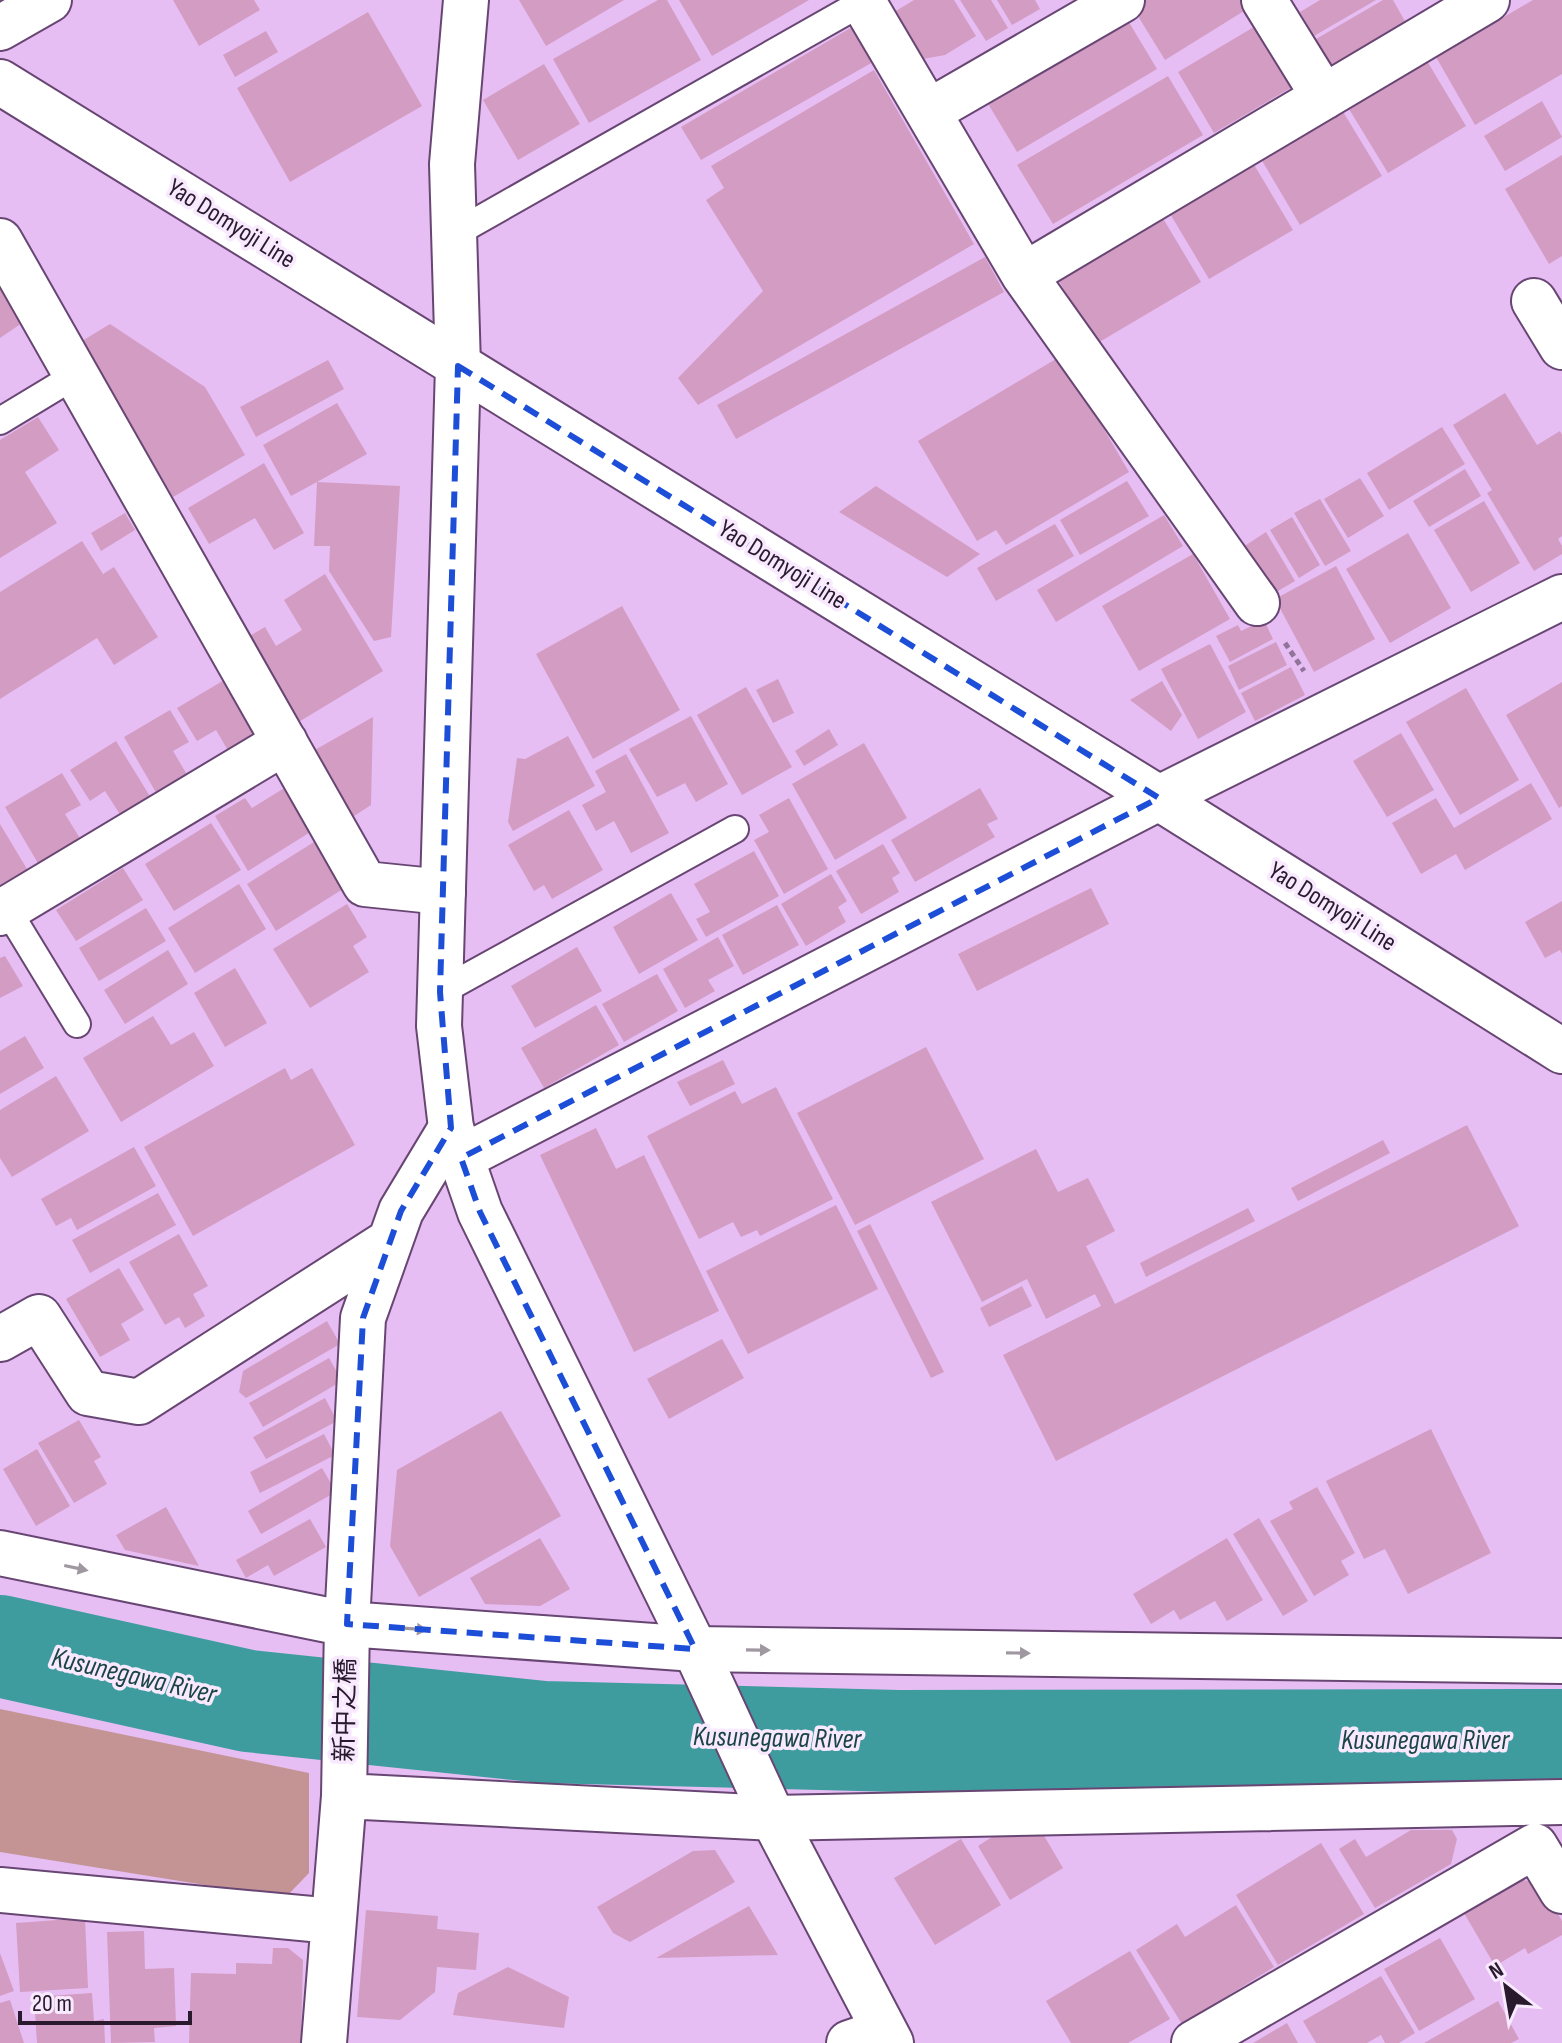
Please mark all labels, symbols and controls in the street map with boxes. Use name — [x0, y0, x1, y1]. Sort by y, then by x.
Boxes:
street label: Yao Domyoji Line — [161, 172, 301, 276]
street label: Yao Domyoji Line — [712, 513, 852, 617]
street label: Yao Domyoji Line — [1262, 855, 1402, 959]
one-way arrow — [64, 1562, 89, 1575]
one-way arrow — [403, 1623, 428, 1636]
water label: Kusunegawa River — [48, 1641, 221, 1711]
one-way arrow — [746, 1643, 771, 1656]
one-way arrow — [1006, 1647, 1031, 1659]
street label: 新中之橋 — [330, 1658, 362, 1762]
water label: Kusunegawa River — [693, 1720, 863, 1756]
water label: Kusunegawa River — [1341, 1724, 1510, 1757]
north arrow — [1466, 1947, 1546, 2027]
text: N — [1484, 1957, 1508, 1986]
scale bar — [20, 1975, 190, 2025]
text: 20 m — [32, 1989, 72, 2018]

